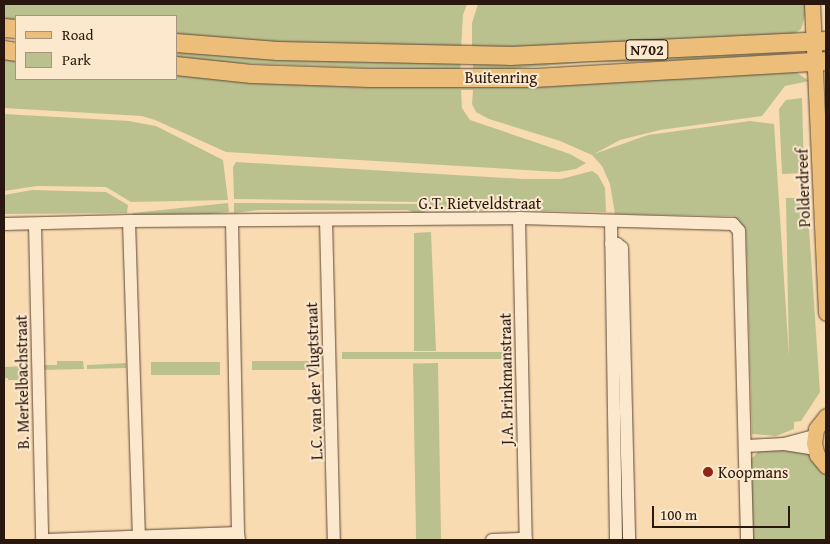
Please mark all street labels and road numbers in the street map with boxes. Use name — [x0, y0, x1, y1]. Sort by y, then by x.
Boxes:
road number: N702 — [624, 38, 670, 62]
street label: Buitenring — [465, 67, 537, 87]
street label: Polderdreef — [792, 148, 814, 228]
street label: G.T. Rietveldstraat — [419, 193, 541, 213]
street label: L.C. van der Vlugtstraat — [302, 302, 326, 460]
street label: J.A. Brinkmanstraat — [495, 313, 517, 445]
street label: B. Merkelbachstraat — [11, 315, 33, 449]

